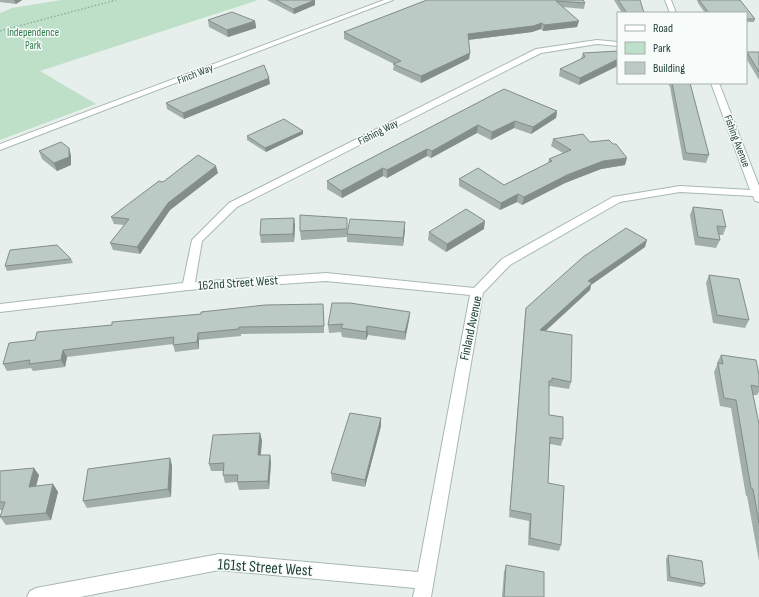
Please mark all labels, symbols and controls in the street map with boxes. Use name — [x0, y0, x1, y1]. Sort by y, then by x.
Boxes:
legend — [617, 12, 747, 84]
text: Road — [653, 21, 673, 36]
park label: Independence Park — [7, 26, 59, 52]
text: Park — [653, 41, 671, 56]
street label: Finch Way — [175, 61, 215, 87]
text: Building — [653, 61, 685, 76]
street label: Fishing Avenue — [721, 113, 753, 169]
street label: Fishing Way — [356, 116, 401, 148]
street label: 162nd Street West — [197, 272, 279, 294]
street label: Finland Avenue — [456, 294, 486, 362]
street label: 161st Street West — [217, 555, 313, 581]

